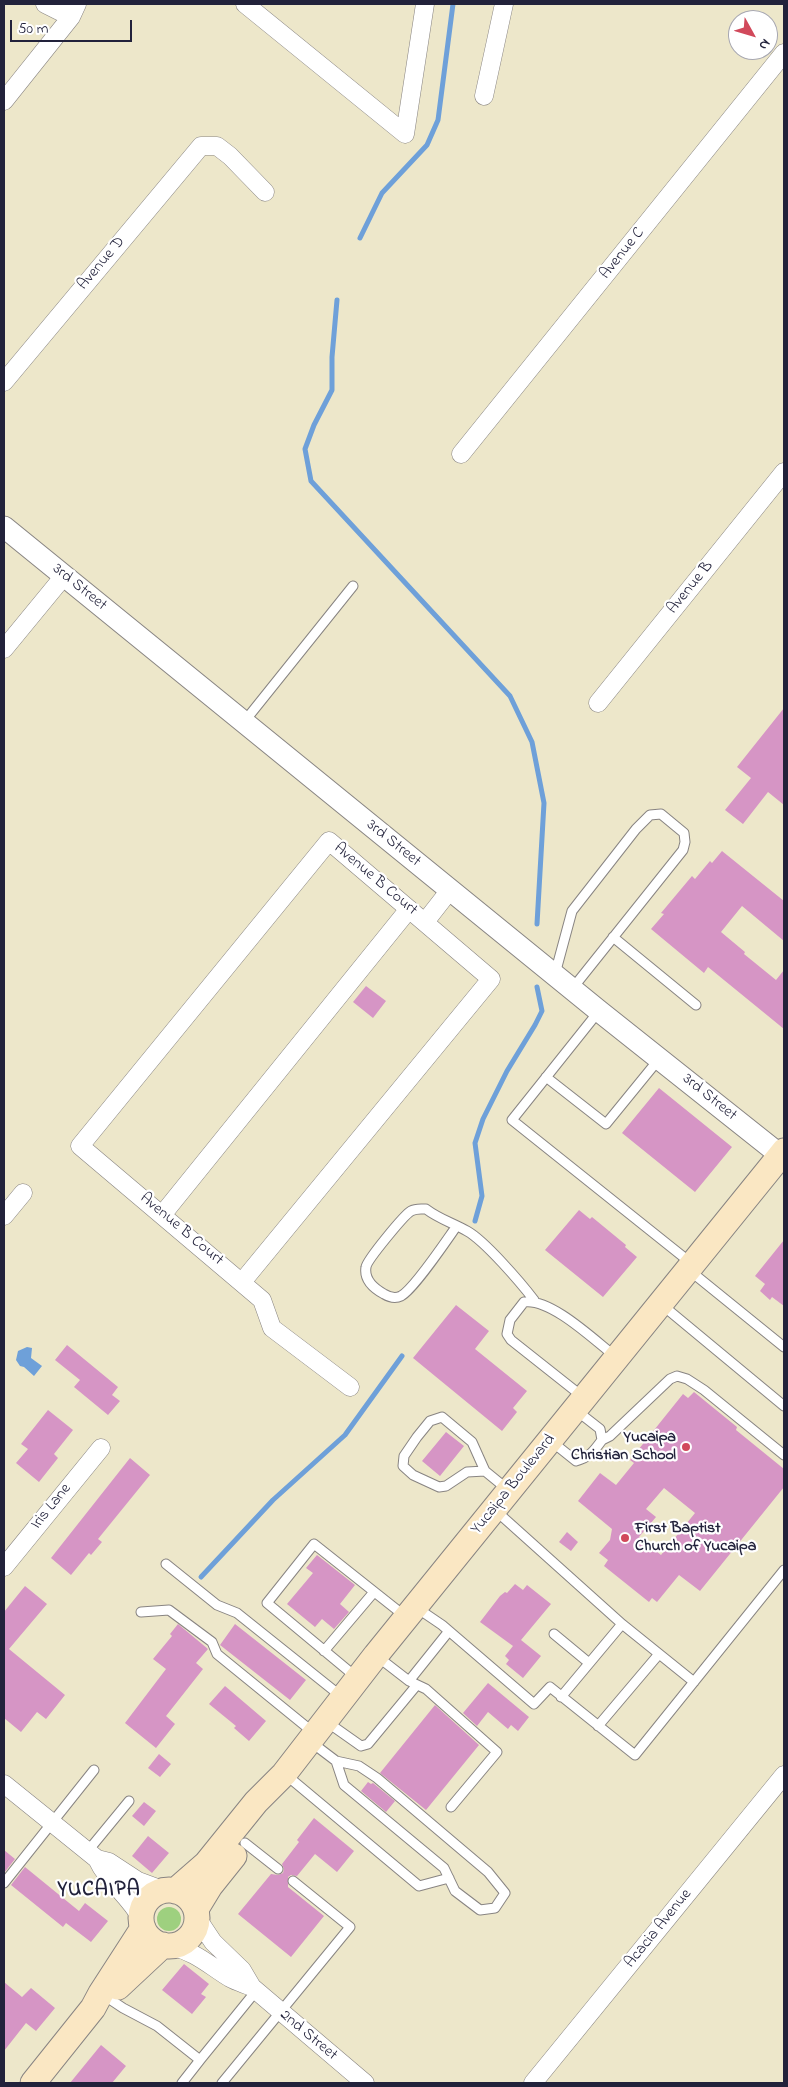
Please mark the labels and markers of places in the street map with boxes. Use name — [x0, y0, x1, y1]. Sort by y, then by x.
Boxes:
place label: Yucaipa Christian School — [571, 1428, 676, 1466]
marker: Yucaipa Christian School — [680, 1441, 692, 1453]
place label: First Baptist Church of Yucaipa — [635, 1519, 756, 1557]
marker: First Baptist Church of Yucaipa — [619, 1532, 631, 1544]

